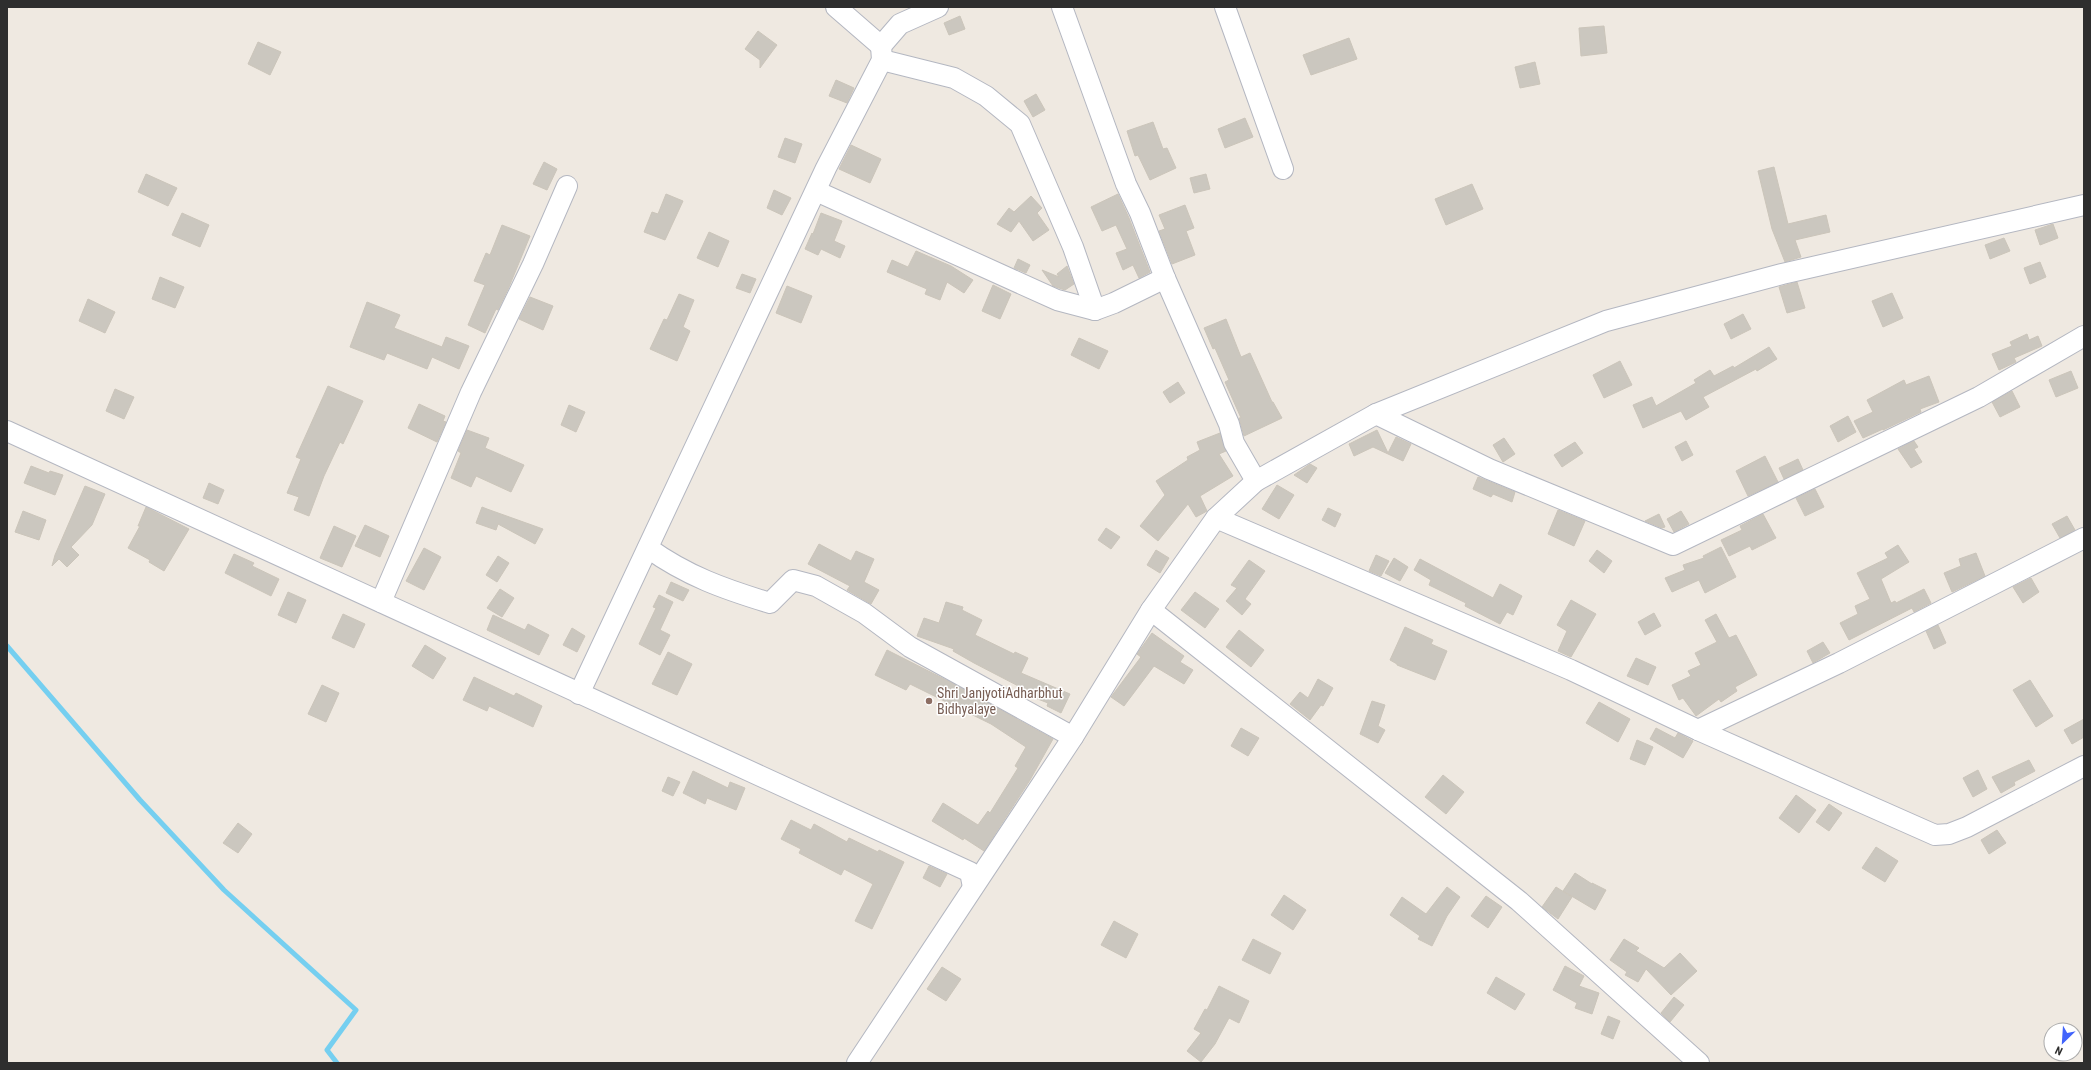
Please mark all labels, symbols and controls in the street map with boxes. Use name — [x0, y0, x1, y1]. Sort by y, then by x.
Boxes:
place label: Shri JanjyotiAdharbhut Bidhyalaye — [937, 685, 1063, 717]
marker: Shri JanjyotiAdharbhut Bidhyalaye — [924, 696, 934, 706]
north arrow — [2043, 1022, 2083, 1062]
text: N — [2053, 1043, 2065, 1058]

